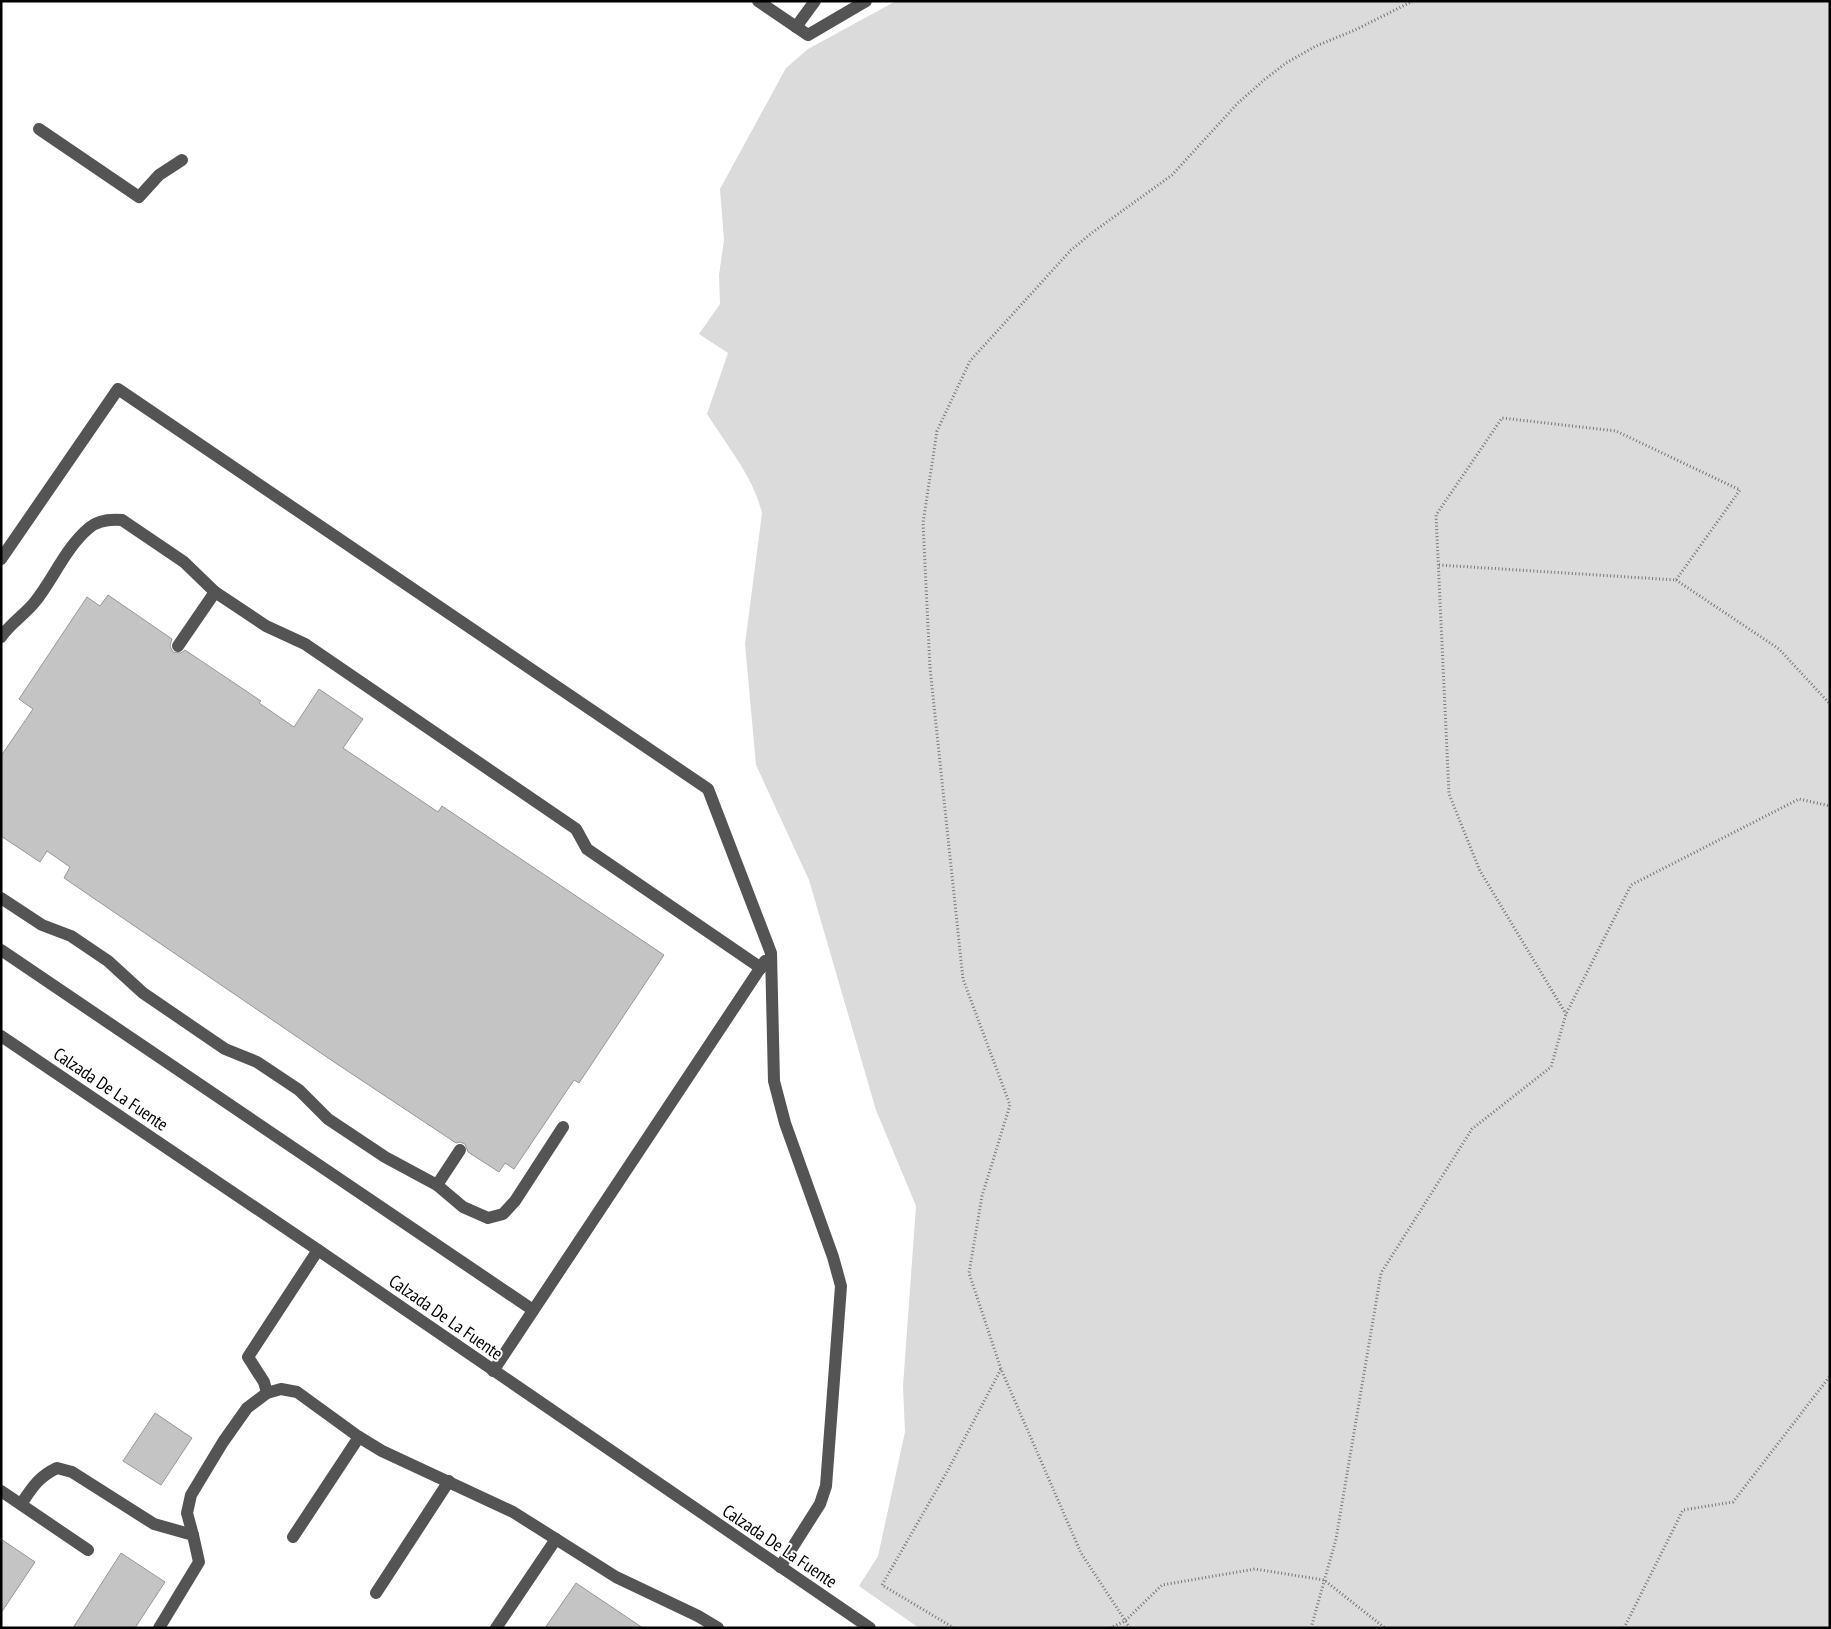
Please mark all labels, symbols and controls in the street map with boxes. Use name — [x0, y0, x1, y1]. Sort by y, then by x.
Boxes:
street label: Calzada De La Fuente — [49, 1042, 173, 1136]
street label: Calzada De La Fuente — [385, 1269, 507, 1365]
street label: Calzada De La Fuente — [718, 1499, 842, 1593]

